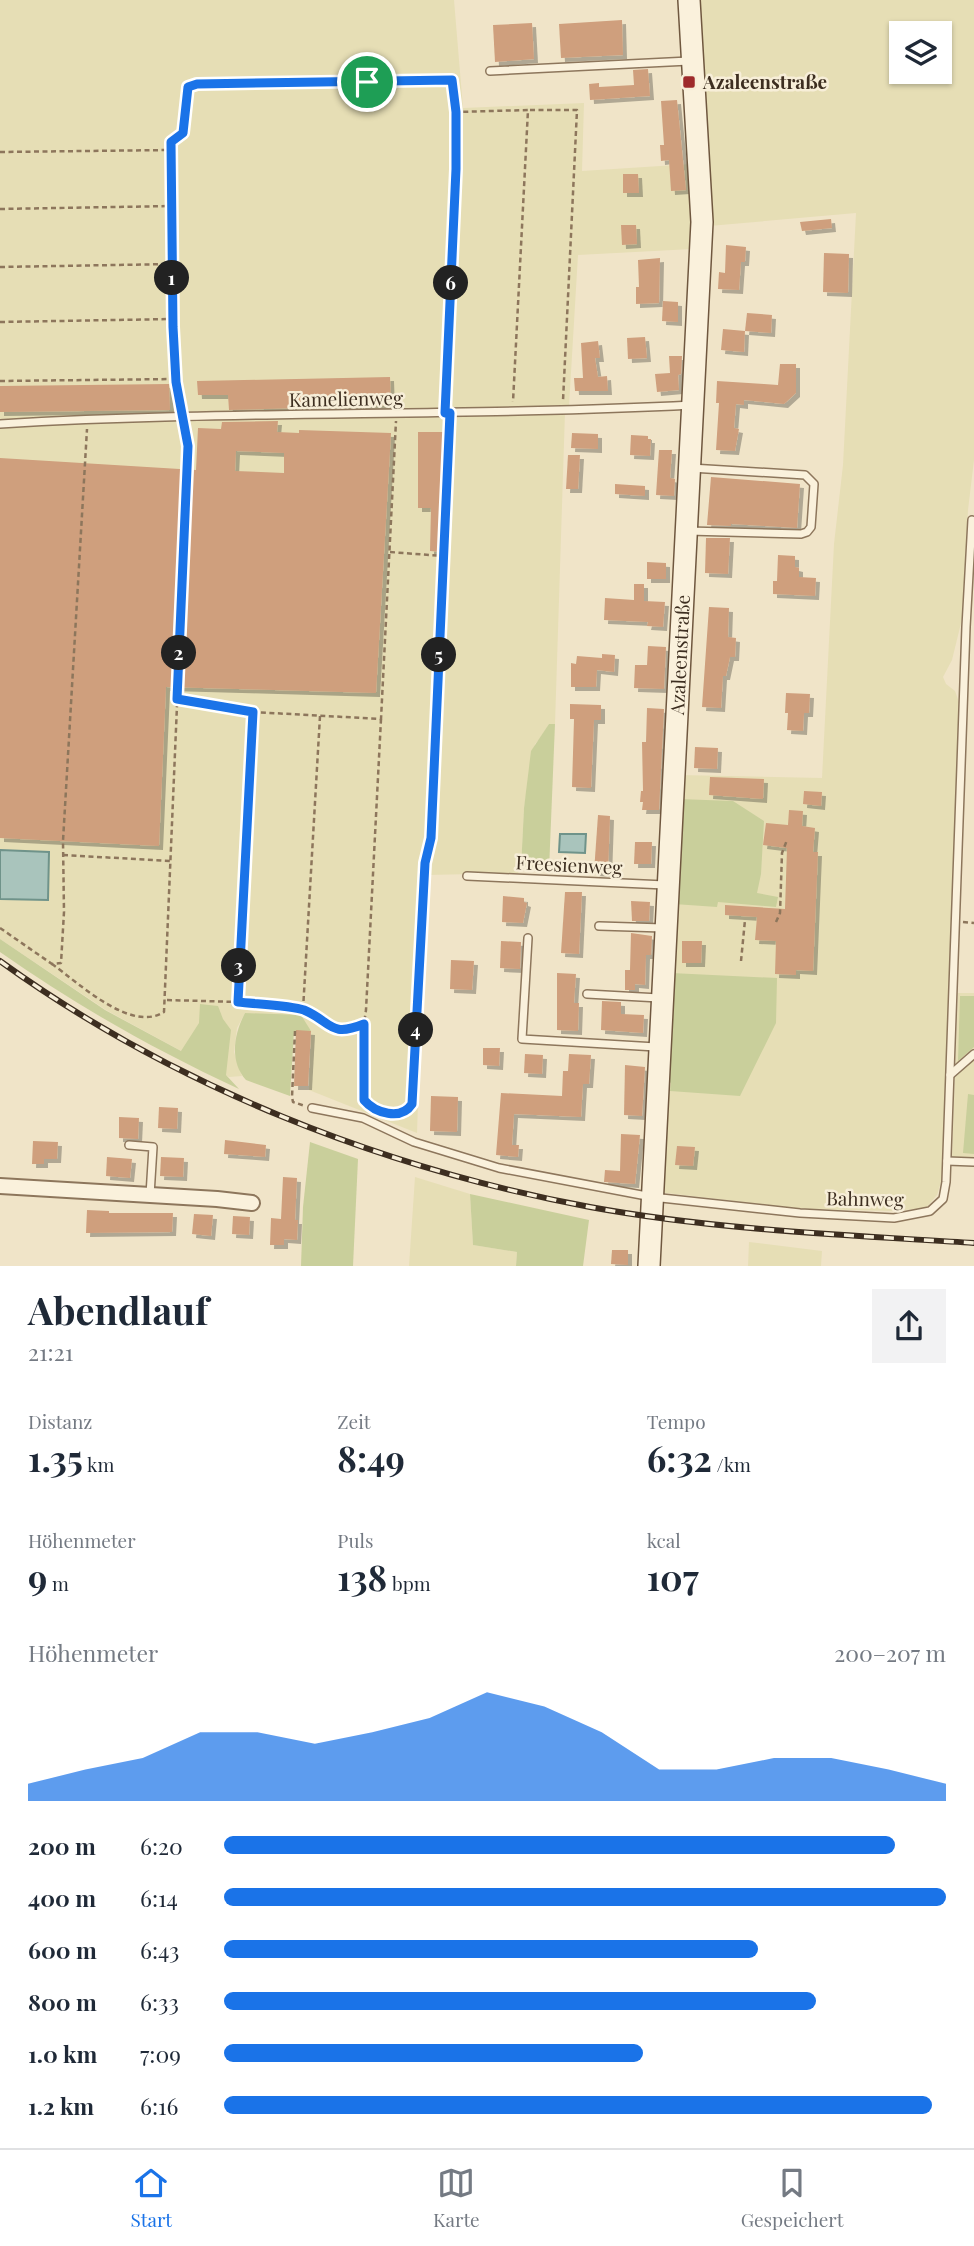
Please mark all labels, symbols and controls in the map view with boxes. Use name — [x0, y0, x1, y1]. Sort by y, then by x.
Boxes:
map controls — [889, 21, 952, 84]
button: layers — [889, 21, 952, 84]
pin — [337, 52, 397, 112]
icon: arrive — [348, 63, 386, 101]
place label: Azaleenstraße — [702, 68, 827, 94]
marker: Azaleenstraße — [681, 74, 697, 90]
pin: 1 — [154, 260, 190, 296]
text: 1 — [168, 264, 175, 290]
pin: 6 — [434, 266, 468, 300]
text: 6 — [445, 269, 456, 295]
street label: Kamelienweg — [289, 384, 403, 412]
street label: Azaleenstraße — [663, 594, 695, 716]
pin: 2 — [162, 636, 196, 670]
pin: 5 — [422, 638, 457, 672]
text: 2 — [174, 639, 183, 665]
text: 5 — [434, 641, 443, 667]
street label: Freesienweg — [515, 848, 623, 880]
pin: 3 — [222, 948, 256, 984]
text: 3 — [234, 952, 243, 978]
pin: 4 — [398, 1012, 434, 1048]
text: 4 — [410, 1016, 421, 1042]
street label: Bahnweg — [826, 1184, 904, 1212]
text: Abendlauf — [28, 1284, 209, 1335]
button: share — [872, 1289, 946, 1363]
text: 21:21 — [28, 1336, 73, 1367]
text: Distanz — [28, 1408, 92, 1434]
text: Zeit — [337, 1408, 370, 1434]
text: Tempo — [647, 1408, 706, 1434]
text: 1.35 — [28, 1434, 83, 1481]
text: 8:49 — [337, 1434, 405, 1481]
text: 6:32 — [647, 1434, 712, 1481]
text: km — [83, 1451, 114, 1477]
text: /km — [712, 1451, 751, 1477]
text: Höhenmeter — [28, 1527, 136, 1553]
text: Puls — [337, 1527, 373, 1553]
text: kcal — [647, 1527, 681, 1553]
text: 9 — [28, 1553, 47, 1600]
text: 138 — [337, 1553, 387, 1600]
text: 107 — [647, 1553, 699, 1600]
text: m — [47, 1570, 69, 1596]
text: bpm — [387, 1570, 431, 1596]
text: Höhenmeter — [28, 1637, 158, 1668]
text: 200–207 m — [834, 1637, 946, 1668]
text: 200 m — [28, 1830, 96, 1861]
text: 6:20 — [140, 1830, 183, 1861]
text: 400 m — [28, 1882, 96, 1913]
text: 6:14 — [140, 1882, 178, 1913]
text: 600 m — [28, 1934, 97, 1965]
text: 6:43 — [140, 1934, 179, 1965]
text: 800 m — [28, 1986, 97, 2017]
text: 6:33 — [140, 1986, 179, 2017]
text: 1.0 km — [28, 2038, 97, 2069]
text: 7:09 — [140, 2038, 181, 2069]
text: 1.2 km — [28, 2090, 94, 2121]
text: 6:16 — [140, 2090, 178, 2121]
tab: Start — [130, 2164, 172, 2232]
tab: Karte — [433, 2164, 480, 2232]
tab: Gespeichert — [741, 2164, 844, 2232]

